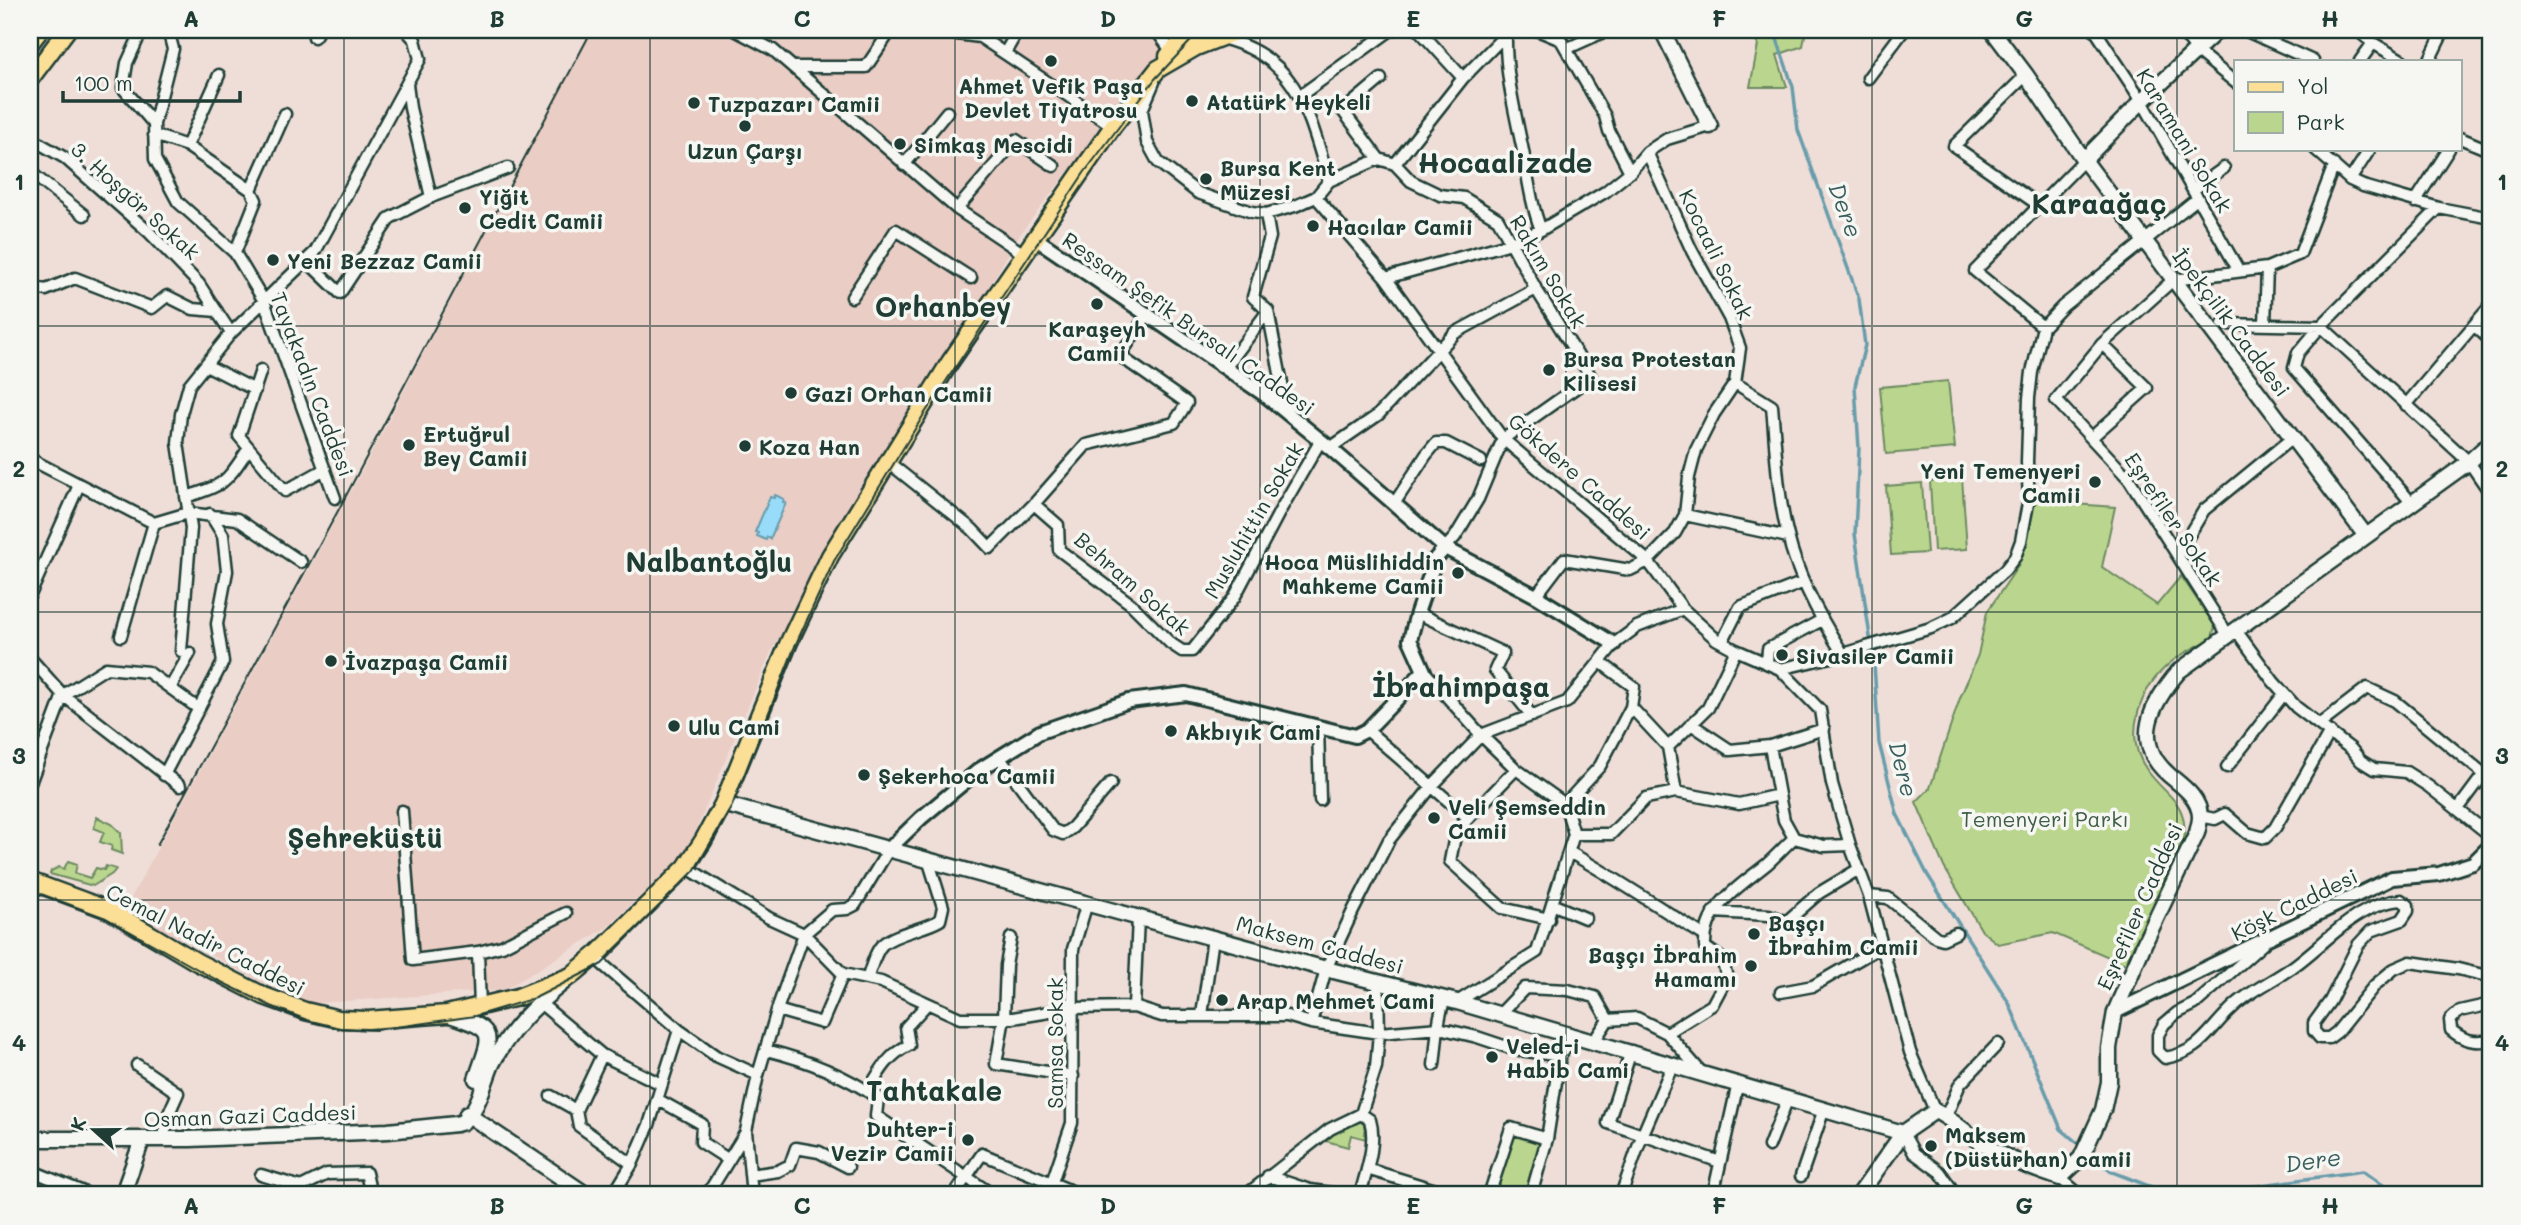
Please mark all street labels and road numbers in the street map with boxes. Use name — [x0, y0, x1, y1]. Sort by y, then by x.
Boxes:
street label: Karamani Sokak — [2131, 63, 2239, 217]
street label: 3. Hoşgör Sokak — [66, 135, 206, 265]
street label: Kocaali Sokak — [1674, 184, 1760, 324]
street label: Rakım Sokak — [1505, 209, 1593, 333]
street label: Ressam Şefik Bursalı Caddesi — [1058, 225, 1320, 421]
street label: İpekçilik Caddesi — [2167, 242, 2297, 402]
street label: Tayakadın Caddesi — [265, 288, 361, 480]
street label: Gökdere Caddesi — [1503, 407, 1657, 545]
street label: Musluhittin Sokak — [1197, 437, 1309, 603]
street label: Eşrefiler Sokak — [2119, 447, 2229, 591]
street label: Behram Sokak — [1070, 525, 1196, 641]
street label: Eşrefiler Caddesi — [2090, 818, 2188, 994]
street label: Köşk Caddesi — [2226, 862, 2362, 946]
street label: Cemal Nadir Caddesi — [102, 877, 310, 1001]
street label: Maksem Caddesi — [1233, 909, 1407, 979]
street label: Samsa Sokak — [1041, 977, 1068, 1109]
street label: Osman Gazi Caddesi — [143, 1098, 357, 1132]

